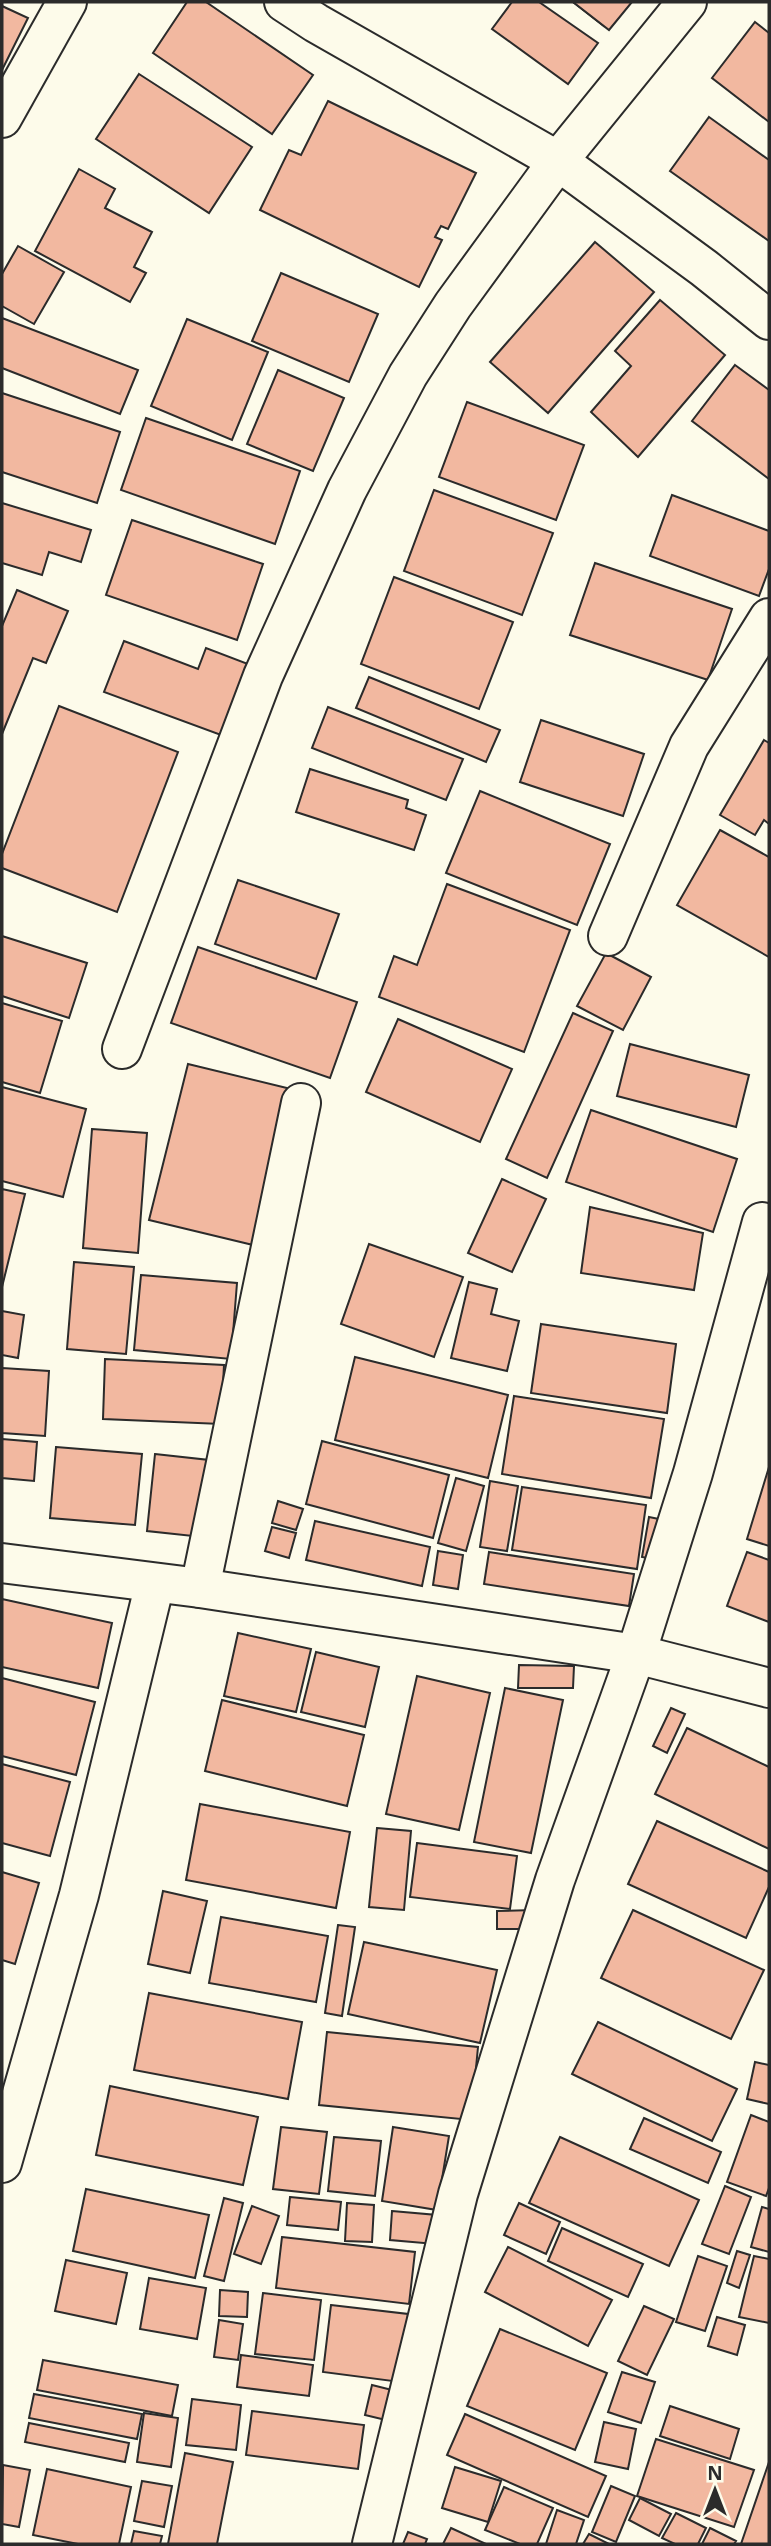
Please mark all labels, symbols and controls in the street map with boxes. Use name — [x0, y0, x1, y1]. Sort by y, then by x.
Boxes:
north arrow — [680, 2455, 750, 2525]
text: N — [707, 2460, 723, 2486]

